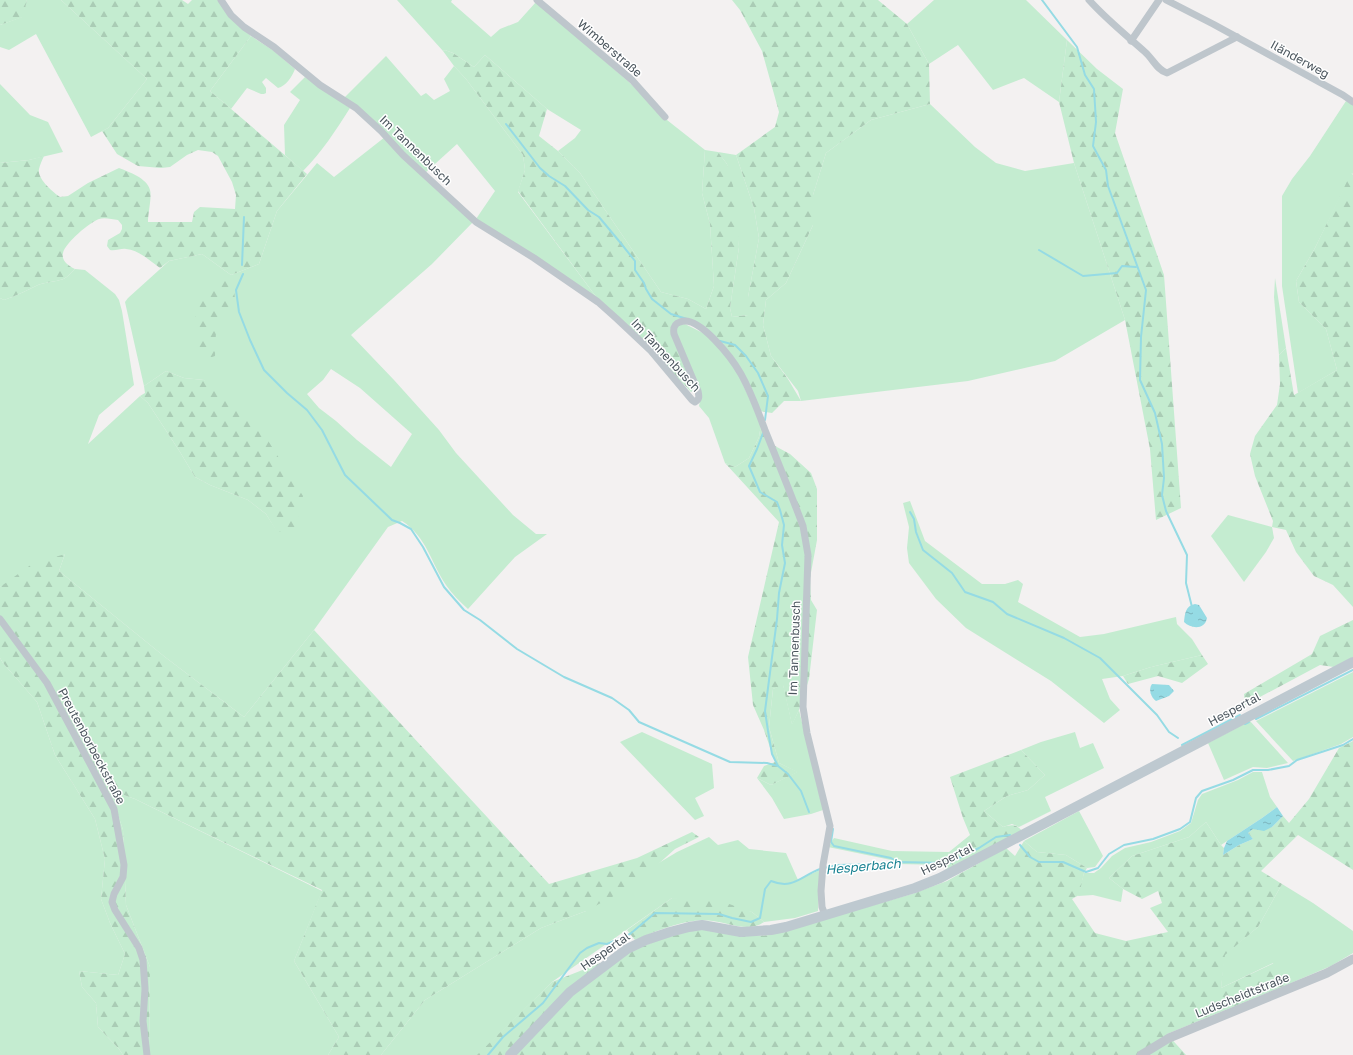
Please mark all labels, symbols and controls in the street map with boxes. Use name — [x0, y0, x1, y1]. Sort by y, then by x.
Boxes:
street label: Wimberstraße — [575, 16, 645, 80]
street label: Iländerweg — [1268, 37, 1332, 81]
street label: Im Tannenbusch — [377, 112, 455, 188]
street label: Im Tannenbusch — [628, 315, 704, 395]
street label: Im Tannenbusch — [785, 600, 803, 696]
street label: Preutenborbeckstraße — [55, 685, 129, 807]
street label: Hespertal — [1205, 689, 1263, 729]
street label: Hespertal — [918, 840, 976, 878]
water label: Hesperbach — [825, 855, 902, 877]
street label: Hespertal — [577, 928, 633, 974]
street label: Ludscheidtstraße — [1193, 969, 1291, 1021]

